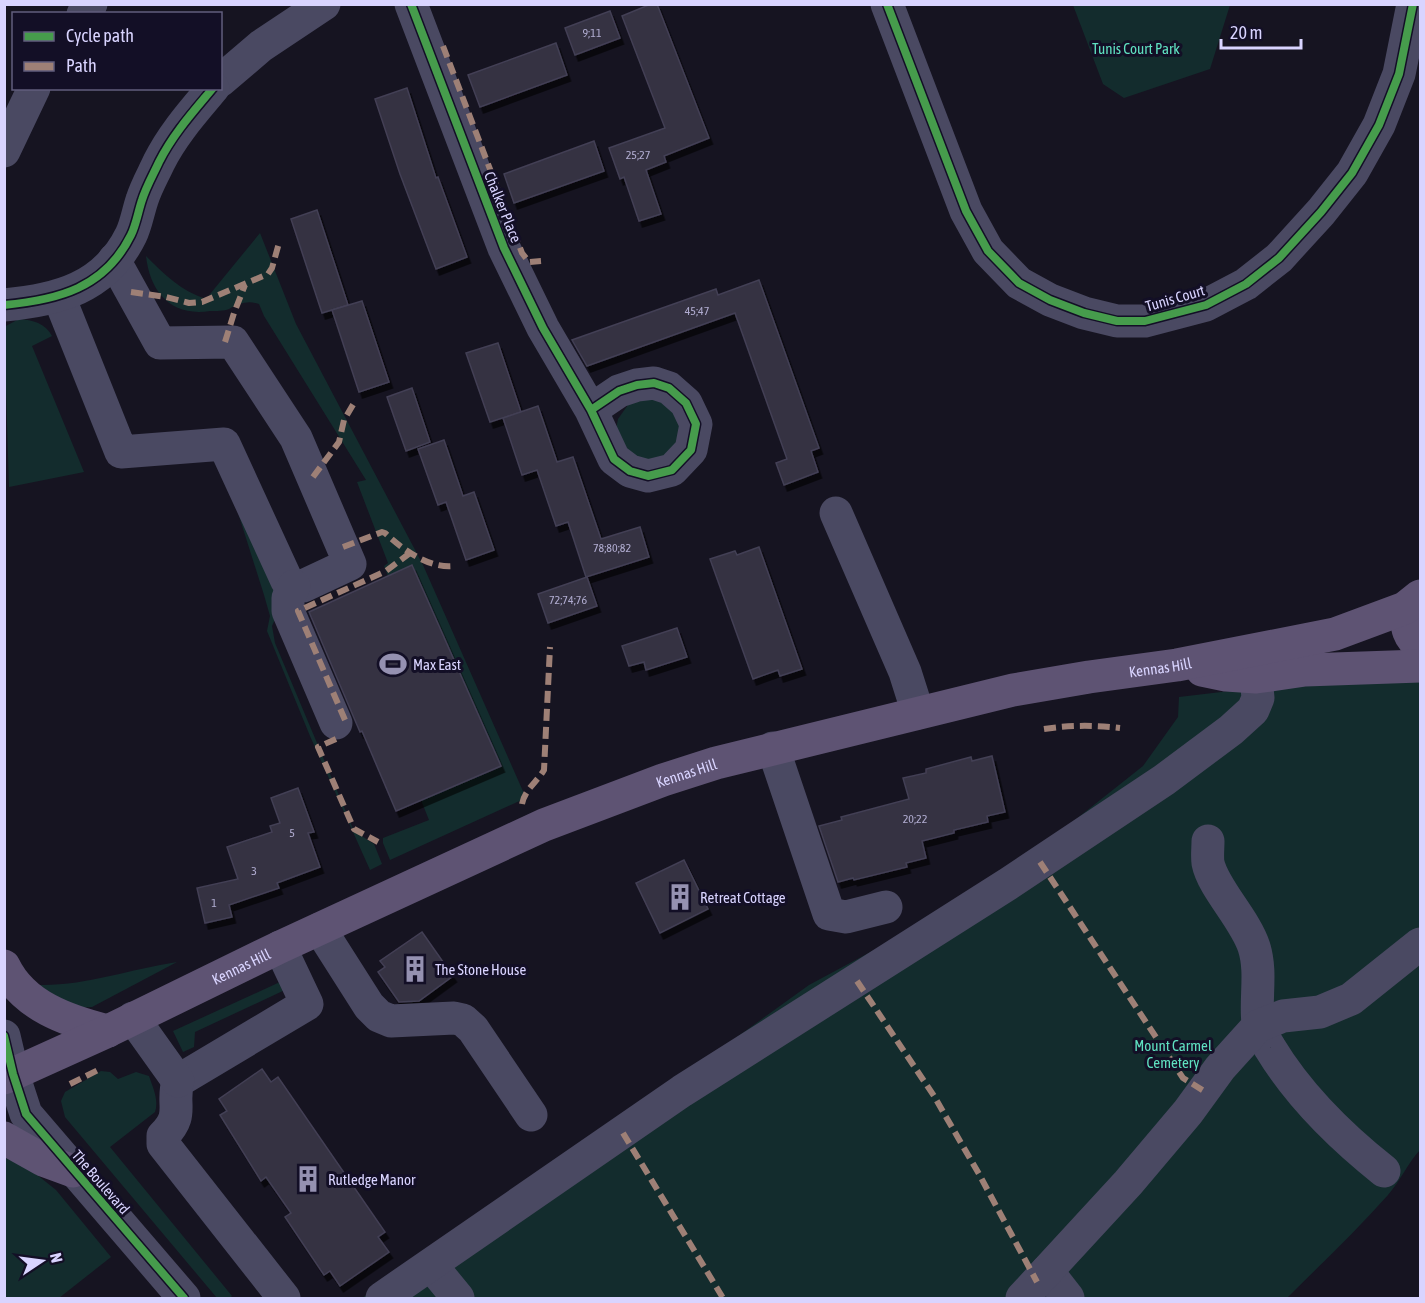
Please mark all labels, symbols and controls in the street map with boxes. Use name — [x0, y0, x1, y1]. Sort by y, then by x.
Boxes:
legend — [12, 12, 222, 90]
scale bar — [1221, 12, 1300, 50]
text: 20 m — [1230, 22, 1262, 43]
text: Cycle path — [66, 25, 134, 46]
house number: 9;11 — [582, 26, 602, 40]
park label: Tunis Court Park — [1092, 40, 1180, 57]
text: Path — [66, 55, 97, 76]
house number: 25;27 — [626, 148, 651, 162]
street label: Chalker Place — [481, 169, 525, 245]
street label: Tunis Court — [1143, 281, 1207, 315]
house number: 45;47 — [685, 304, 710, 318]
house number: 78;80;82 — [593, 541, 631, 555]
house number: 72;74;76 — [549, 593, 587, 607]
sports icon: Max East — [378, 649, 408, 679]
street label: Kennas Hill — [1128, 654, 1193, 680]
place label: Max East — [413, 656, 461, 673]
street label: Kennas Hill — [653, 755, 719, 790]
house number: 20;22 — [903, 812, 927, 826]
house number: 5 — [289, 826, 295, 840]
house number: 3 — [251, 864, 257, 878]
building icon: Retreat Cottage — [665, 882, 695, 912]
place label: Retreat Cottage — [700, 889, 786, 906]
house number: 1 — [211, 896, 217, 910]
street label: Kennas Hill — [209, 945, 273, 988]
building icon: The Stone House — [400, 954, 430, 984]
place label: The Stone House — [435, 961, 526, 978]
park label: Mount Carmel Cemetery — [1134, 1037, 1212, 1071]
street label: The Boulevard — [69, 1147, 133, 1217]
building icon: Rutledge Manor — [293, 1164, 323, 1194]
place label: Rutledge Manor — [328, 1171, 416, 1188]
north arrow — [12, 1231, 72, 1291]
text: N — [47, 1251, 66, 1264]

